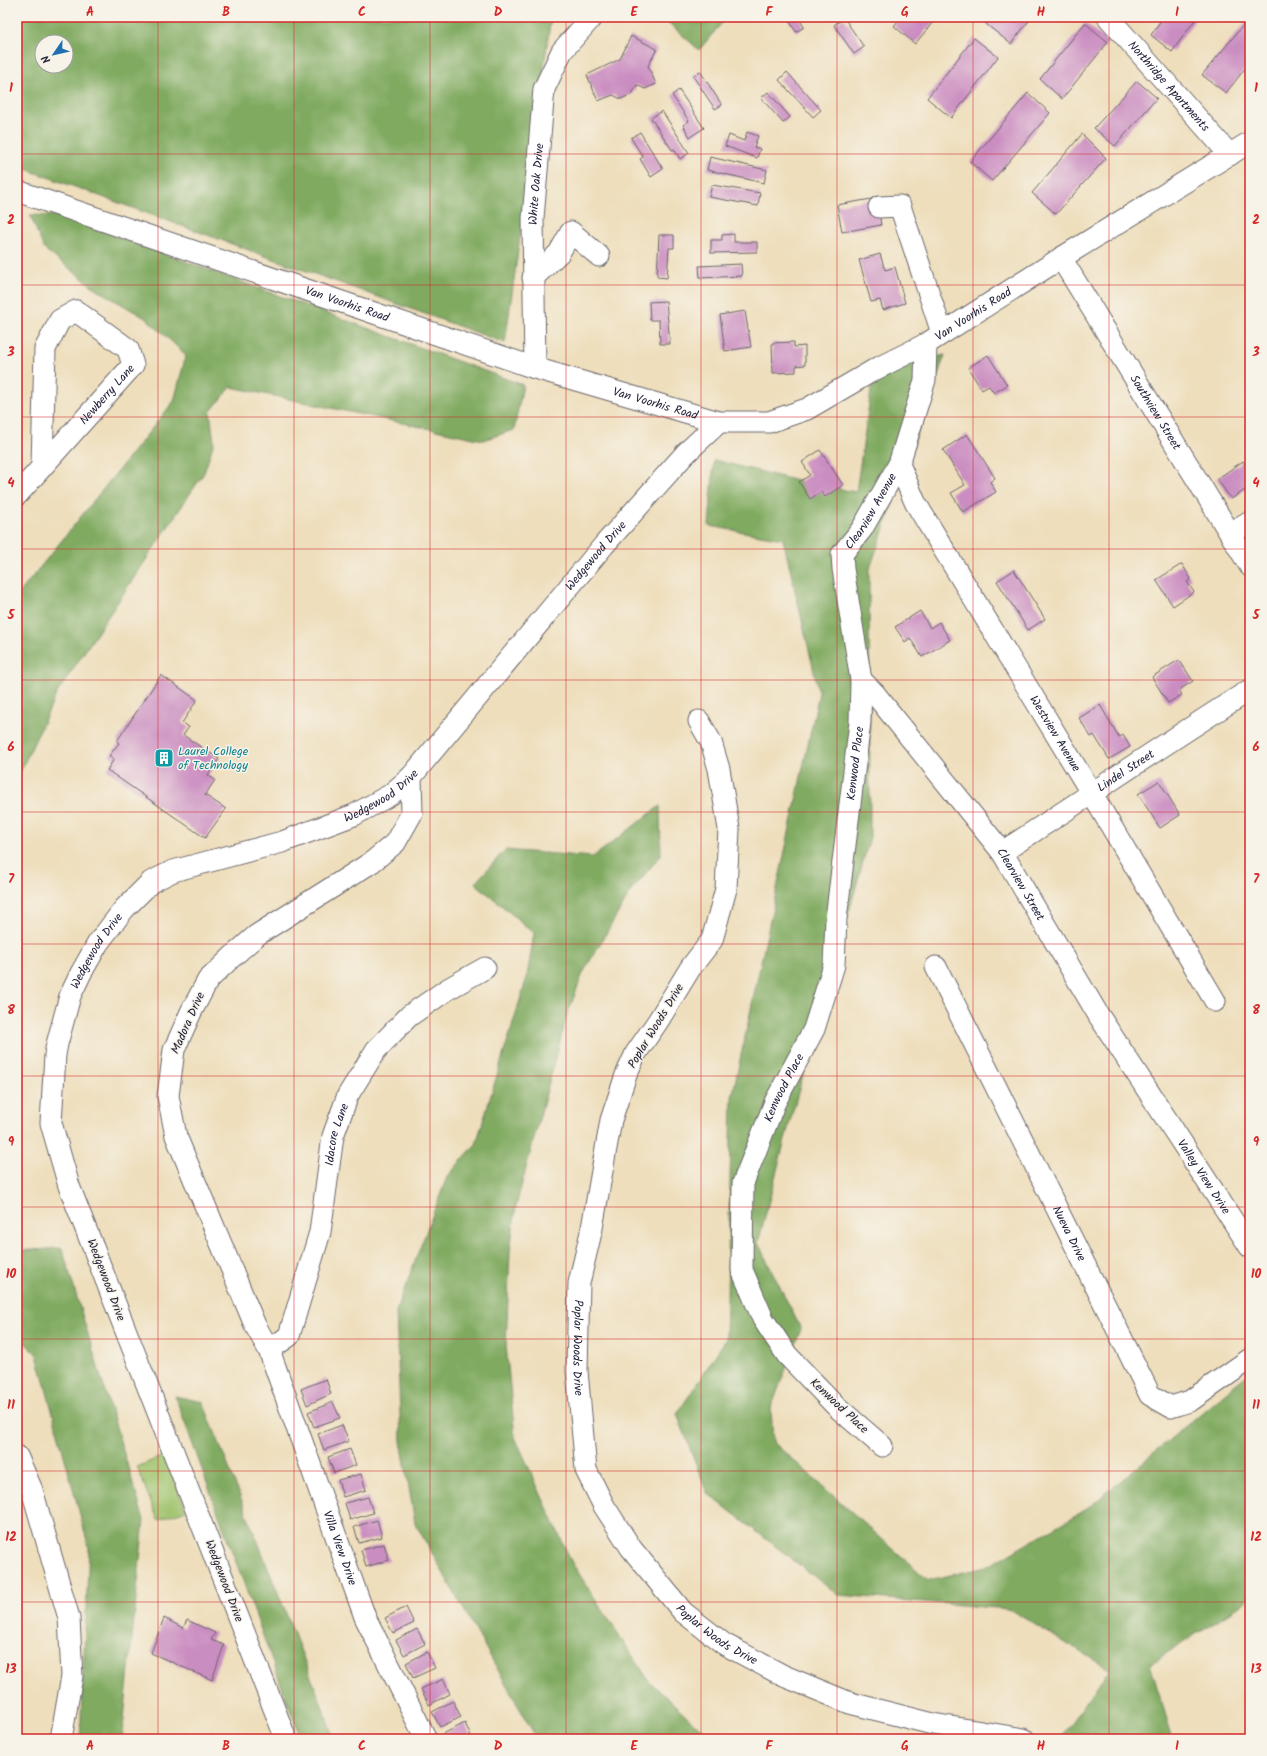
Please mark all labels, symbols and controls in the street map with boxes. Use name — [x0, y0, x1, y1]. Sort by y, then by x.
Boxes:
text: A — [86, 2, 94, 23]
text: B — [222, 2, 230, 23]
text: C — [358, 2, 366, 23]
text: D — [494, 2, 503, 23]
text: E — [630, 2, 638, 23]
text: F — [765, 2, 773, 23]
text: G — [901, 2, 909, 23]
text: H — [1037, 2, 1046, 23]
text: I — [1175, 2, 1179, 23]
north arrow — [34, 34, 74, 74]
street label: Northridge Apartments — [1123, 36, 1214, 136]
text: N — [37, 51, 56, 67]
text: 1 — [9, 78, 13, 99]
text: 1 — [1254, 78, 1258, 99]
street label: White Oak Drive — [523, 142, 549, 225]
text: 2 — [7, 210, 15, 231]
text: 2 — [1252, 210, 1260, 231]
street label: Van Voorhis Road — [303, 281, 393, 327]
street label: Van Voorhis Road — [931, 282, 1016, 346]
text: 3 — [6, 342, 15, 363]
text: 3 — [1251, 342, 1260, 363]
street label: Newberry Lane — [75, 359, 140, 429]
street label: Southview Street — [1125, 371, 1186, 454]
street label: Van Voorhis Road — [611, 382, 701, 425]
street label: Clearview Avenue — [840, 469, 902, 553]
text: 4 — [7, 473, 15, 494]
text: 4 — [1252, 473, 1260, 494]
street label: Wedgewood Drive — [560, 516, 631, 595]
text: 5 — [7, 605, 16, 626]
text: 5 — [1252, 605, 1261, 626]
street label: Westview Avenue — [1025, 692, 1086, 776]
street label: Kenwood Place — [841, 725, 869, 802]
text: 6 — [7, 737, 15, 758]
text: 6 — [1252, 737, 1260, 758]
place label: Laurel College of Technology — [178, 742, 249, 775]
street label: Lindel Street — [1093, 744, 1158, 797]
building icon: Laurel College of Technology — [153, 747, 175, 769]
street label: Wedgewood Drive — [341, 765, 424, 827]
street label: Clearview Street — [992, 844, 1050, 925]
text: 7 — [8, 869, 15, 890]
text: 7 — [1253, 869, 1260, 890]
street label: Wedgewood Drive — [65, 908, 128, 992]
street label: Poplar Woods Drive — [623, 979, 689, 1072]
street label: Madora Drive — [166, 988, 210, 1057]
text: 8 — [7, 1000, 15, 1021]
text: 8 — [1252, 1000, 1260, 1021]
street label: Kenwood Place — [759, 1049, 809, 1125]
street label: Idacore Lane — [320, 1100, 354, 1167]
text: 9 — [8, 1132, 15, 1153]
text: 9 — [1253, 1132, 1260, 1153]
street label: Valley View Drive — [1172, 1135, 1236, 1219]
street label: Nueva Drive — [1047, 1202, 1091, 1265]
street label: Wedgewood Drive — [82, 1236, 131, 1324]
text: 10 — [6, 1264, 17, 1285]
text: 10 — [1251, 1264, 1262, 1285]
street label: Poplar Woods Drive — [568, 1299, 589, 1397]
street label: Kenwood Place — [805, 1374, 873, 1439]
text: 11 — [7, 1395, 15, 1416]
text: 11 — [1252, 1395, 1260, 1416]
street label: Villa View Drive — [318, 1508, 363, 1589]
text: 12 — [5, 1527, 17, 1548]
text: 12 — [1250, 1527, 1262, 1548]
street label: Wedgewood Drive — [200, 1537, 249, 1625]
street label: Poplar Woods Drive — [671, 1600, 762, 1670]
text: 13 — [5, 1659, 17, 1680]
text: 13 — [1250, 1659, 1262, 1680]
text: A — [86, 1736, 94, 1756]
text: B — [222, 1736, 230, 1756]
text: C — [358, 1736, 366, 1756]
text: D — [494, 1736, 503, 1756]
text: E — [630, 1736, 638, 1756]
text: F — [765, 1736, 773, 1756]
text: G — [901, 1736, 909, 1756]
text: H — [1037, 1736, 1046, 1756]
text: I — [1175, 1736, 1179, 1756]

